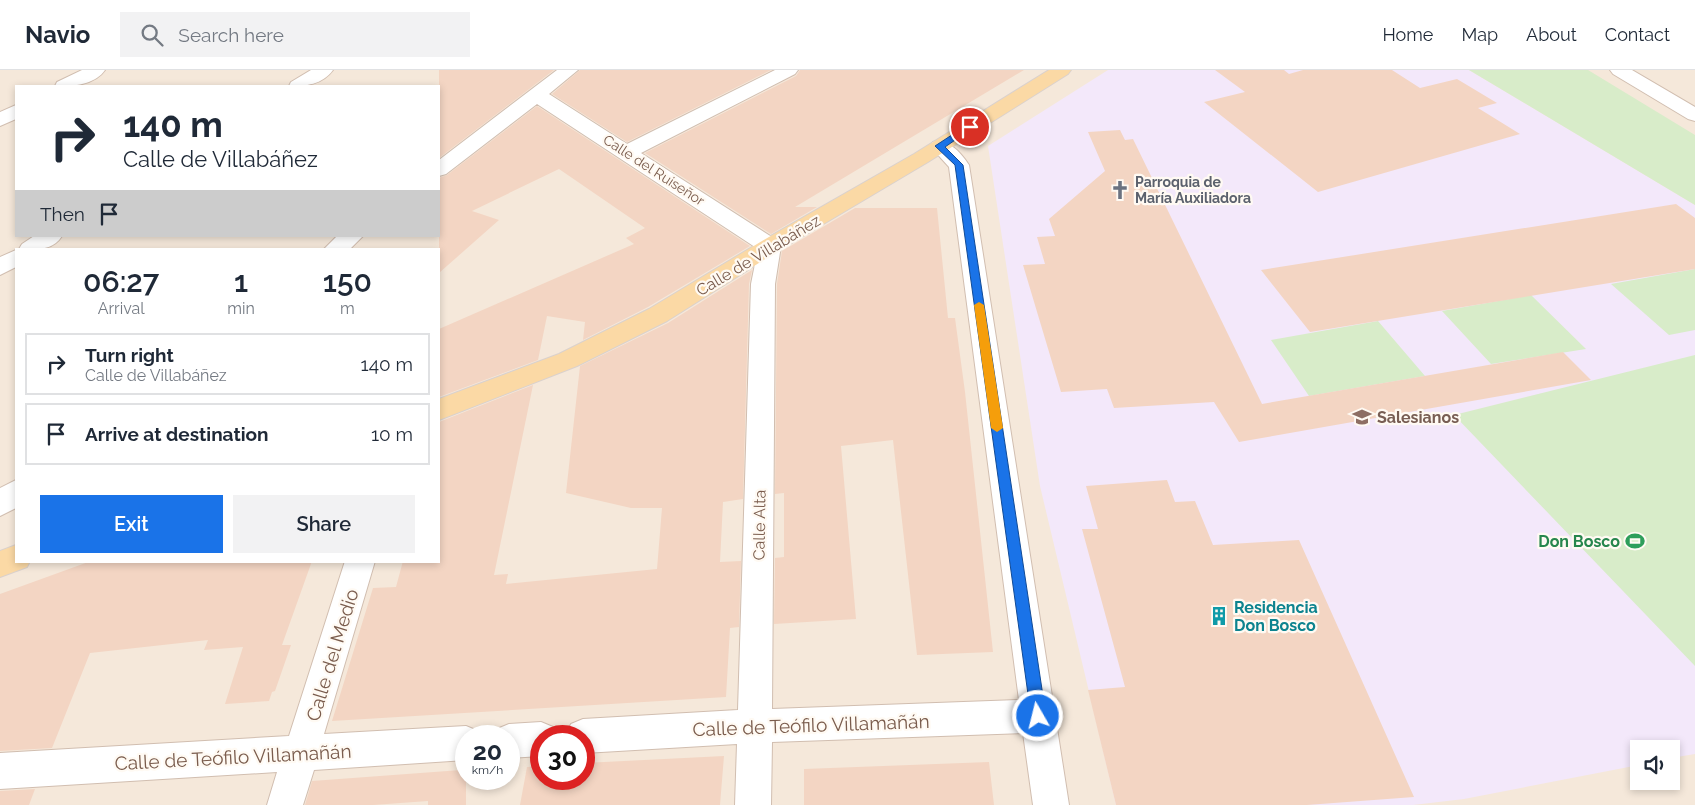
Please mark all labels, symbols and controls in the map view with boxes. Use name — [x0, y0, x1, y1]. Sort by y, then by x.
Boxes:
search box — [120, 12, 470, 57]
text: Navio — [25, 20, 90, 49]
icon: search — [138, 21, 166, 49]
text: Search here — [178, 24, 284, 46]
text: Home — [1382, 24, 1433, 45]
text: Map — [1461, 24, 1498, 45]
text: About — [1526, 24, 1577, 45]
text: Contact — [1605, 24, 1670, 45]
text: 140 m — [123, 104, 223, 145]
icon: right — [40, 105, 105, 170]
pin — [949, 106, 991, 148]
icon: arrive — [956, 113, 984, 141]
street label: Calle del Ruiseñor — [600, 131, 708, 209]
text: Calle de Villabáñez — [123, 146, 318, 172]
place label: Parroquia de María Auxiliadora — [1135, 174, 1251, 206]
church icon: Parroquia de María Auxiliadora — [1109, 179, 1131, 201]
icon: arrive — [95, 200, 123, 228]
text: Then — [40, 203, 85, 225]
street label: Calle de Villabáñez — [693, 211, 824, 300]
text: 06:27 — [83, 264, 159, 299]
text: 1 — [234, 264, 248, 299]
text: 150 — [323, 264, 372, 299]
text: Arrival — [98, 299, 145, 318]
text: min — [227, 299, 255, 318]
text: m — [340, 299, 355, 318]
text: Turn right — [85, 344, 174, 366]
icon: right — [42, 350, 70, 378]
text: 140 m — [361, 353, 413, 375]
text: Calle de Villabáñez — [85, 366, 227, 385]
school or university icon: Salesianos — [1351, 406, 1373, 428]
place label: Salesianos — [1377, 408, 1459, 427]
icon: arrive — [42, 420, 70, 448]
text: Arrive at destination — [85, 423, 269, 445]
text: 10 m — [371, 423, 413, 445]
street label: Calle Alta — [749, 490, 770, 560]
button: Exit — [40, 495, 223, 553]
button: Share — [233, 495, 415, 553]
sports icon: Don Bosco — [1624, 530, 1646, 552]
place label: Don Bosco — [1538, 532, 1620, 551]
street label: Calle del Medio — [301, 586, 363, 724]
place label: Residencia Don Bosco — [1234, 598, 1318, 635]
building icon: Residencia Don Bosco — [1208, 605, 1230, 627]
position arrow — [1011, 689, 1063, 741]
street label: Calle de Teófilo Villamañán — [692, 710, 930, 740]
speed limit sign: 30 — [530, 725, 595, 790]
text: 20 — [473, 736, 502, 766]
street label: Calle de Teófilo Villamañán — [114, 740, 352, 774]
map controls — [1630, 740, 1680, 790]
button: sound — [1630, 740, 1680, 790]
text: km/h — [472, 763, 503, 777]

